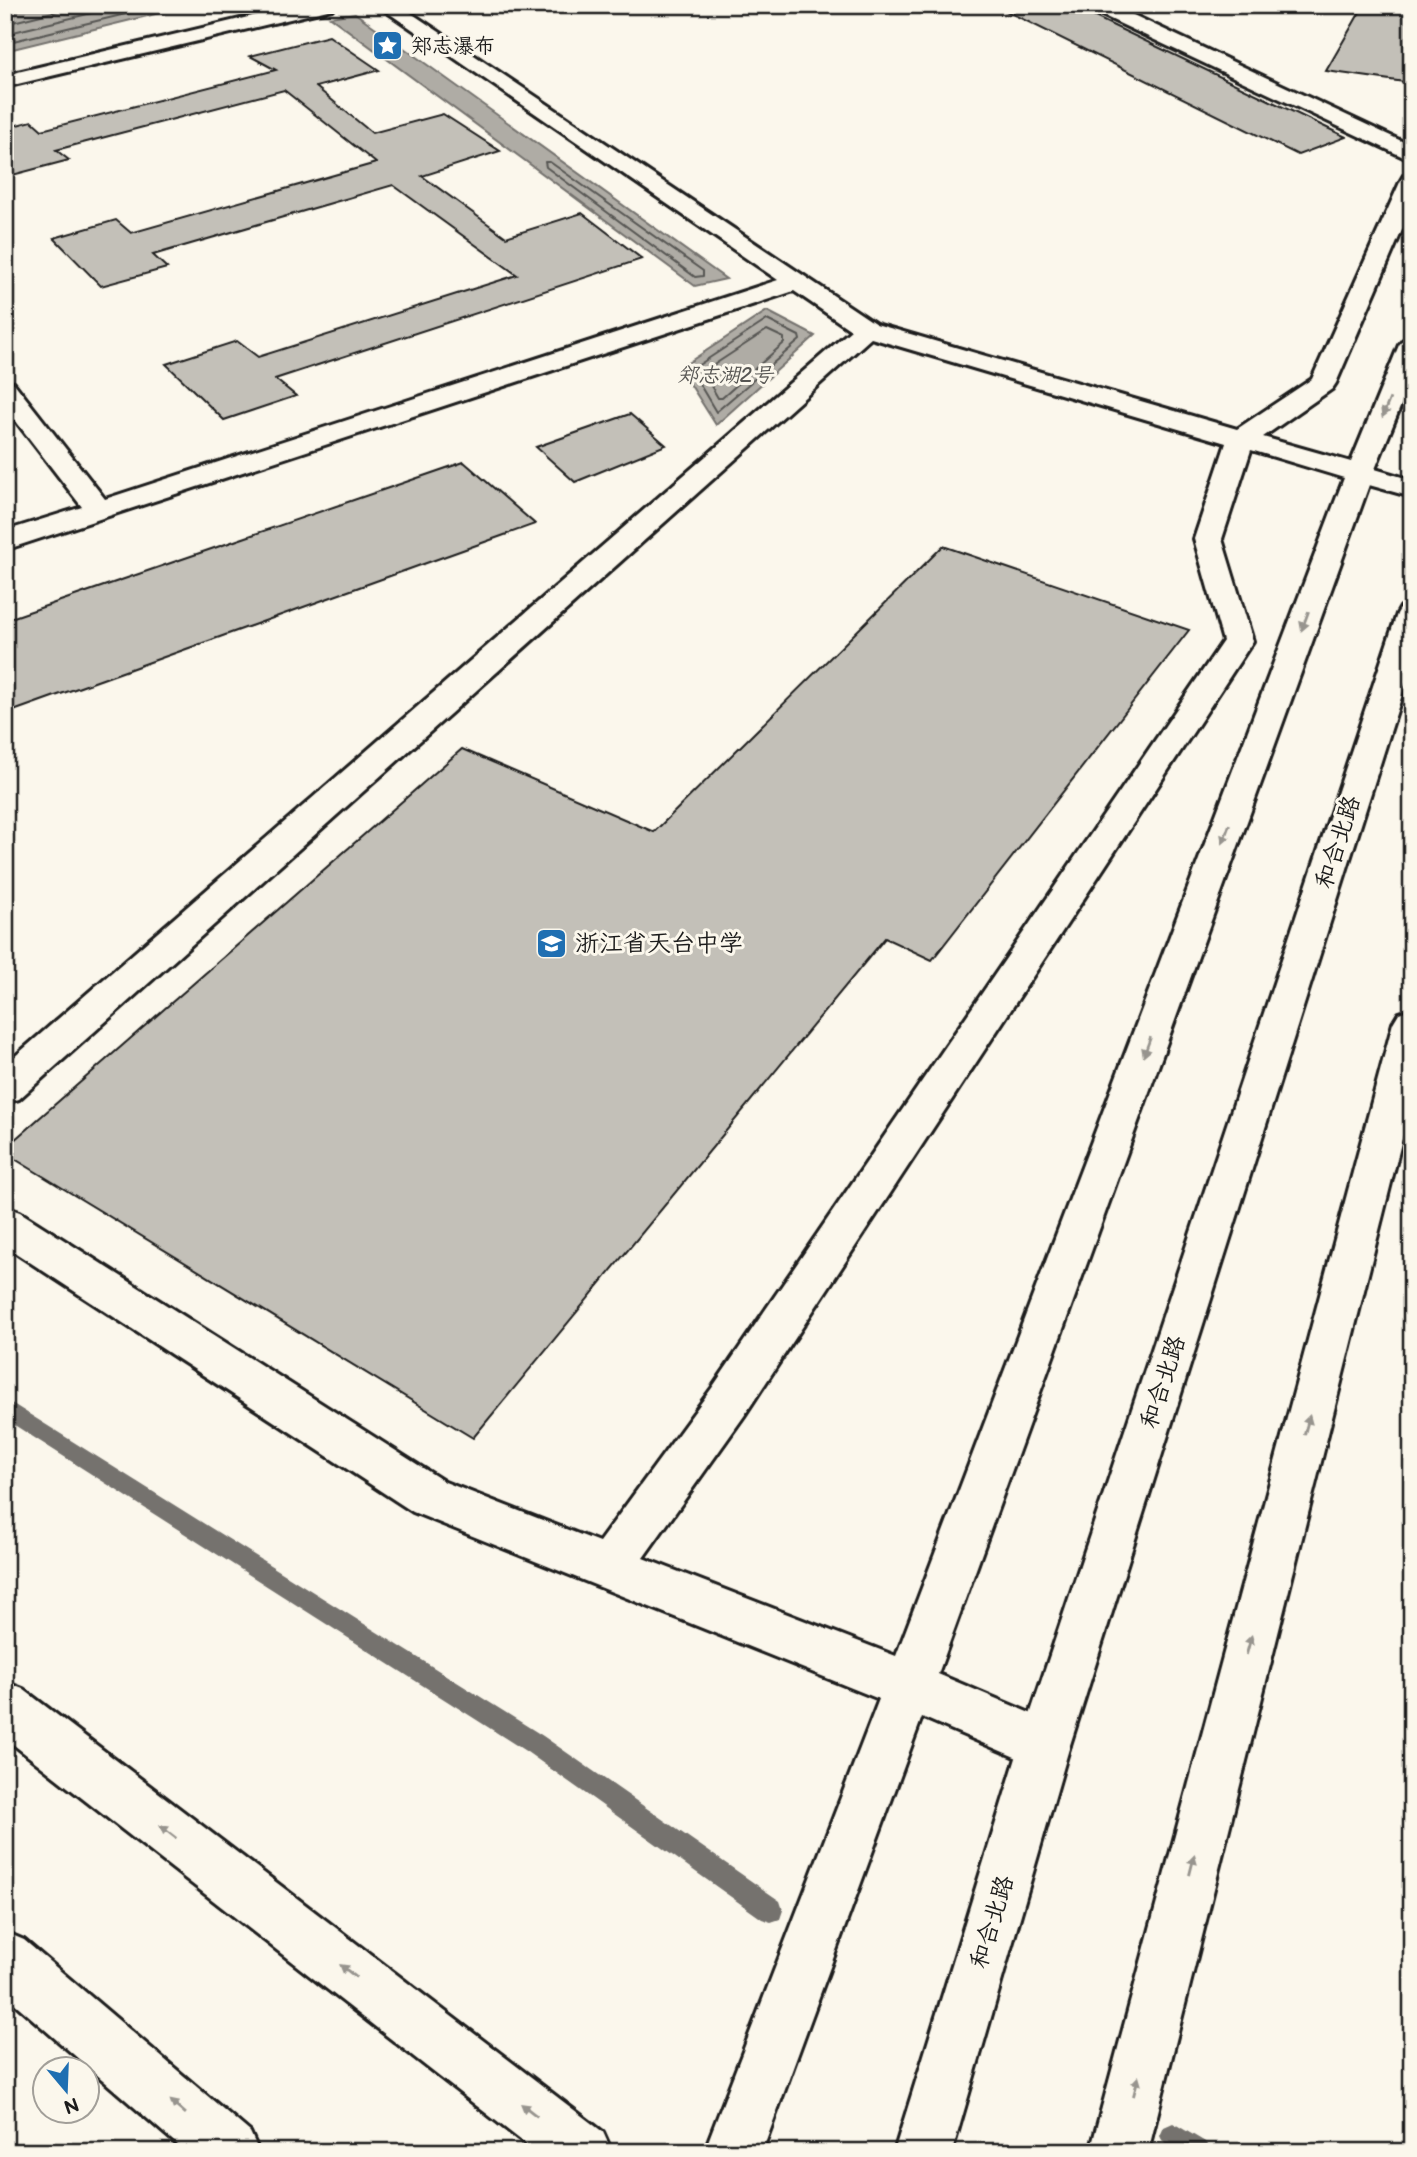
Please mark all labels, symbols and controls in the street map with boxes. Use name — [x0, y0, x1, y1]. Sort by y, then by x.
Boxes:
place icon: 郑志瀑布 — [371, 29, 405, 63]
place label: 郑志瀑布 — [411, 34, 495, 59]
water label: 郑志湖2号 — [677, 363, 775, 388]
one-way arrow — [1381, 398, 1392, 419]
one-way arrow — [1300, 610, 1311, 631]
street label: 和合北路 — [1309, 792, 1367, 892]
one-way arrow — [1220, 824, 1231, 845]
school or university icon: 浙江省天台中学 — [535, 926, 569, 960]
place label: 浙江省天台中学 — [575, 929, 743, 958]
one-way arrow — [1141, 1037, 1152, 1058]
street label: 和合北路 — [1134, 1332, 1192, 1432]
one-way arrow — [1302, 1414, 1313, 1436]
one-way arrow — [1244, 1634, 1255, 1656]
one-way arrow — [160, 1825, 178, 1840]
one-way arrow — [1187, 1854, 1198, 1876]
street label: 和合北路 — [964, 1872, 1020, 1972]
one-way arrow — [340, 1964, 358, 1979]
north arrow — [32, 2056, 102, 2126]
one-way arrow — [1131, 2074, 1142, 2096]
text: N — [61, 2091, 82, 2118]
one-way arrow — [169, 2099, 187, 2115]
one-way arrow — [520, 2103, 538, 2118]

